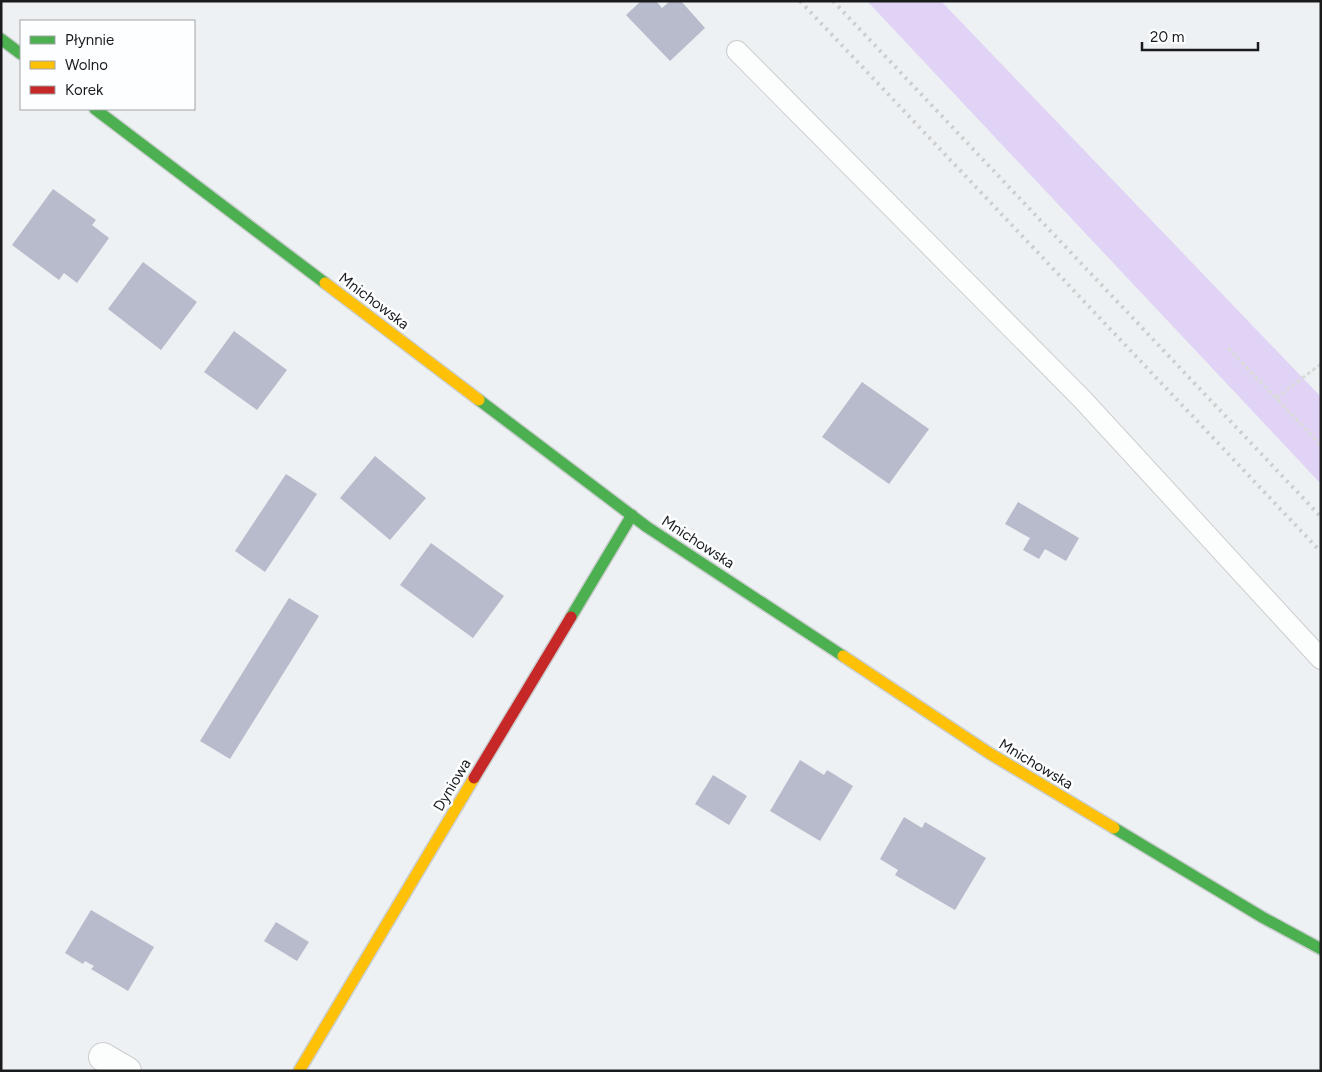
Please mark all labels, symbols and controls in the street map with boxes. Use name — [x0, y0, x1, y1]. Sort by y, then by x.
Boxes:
legend — [20, 20, 195, 110]
scale bar — [1142, 20, 1258, 52]
text: 20 m — [1150, 28, 1184, 46]
text: Płynnie — [65, 31, 114, 49]
text: Wolno — [65, 56, 108, 74]
text: Korek — [65, 81, 104, 99]
street label: Mnichowska — [335, 269, 413, 333]
street label: Mnichowska — [658, 512, 738, 572]
street label: Mnichowska — [996, 735, 1076, 793]
street label: Dyniowa — [429, 756, 475, 814]

